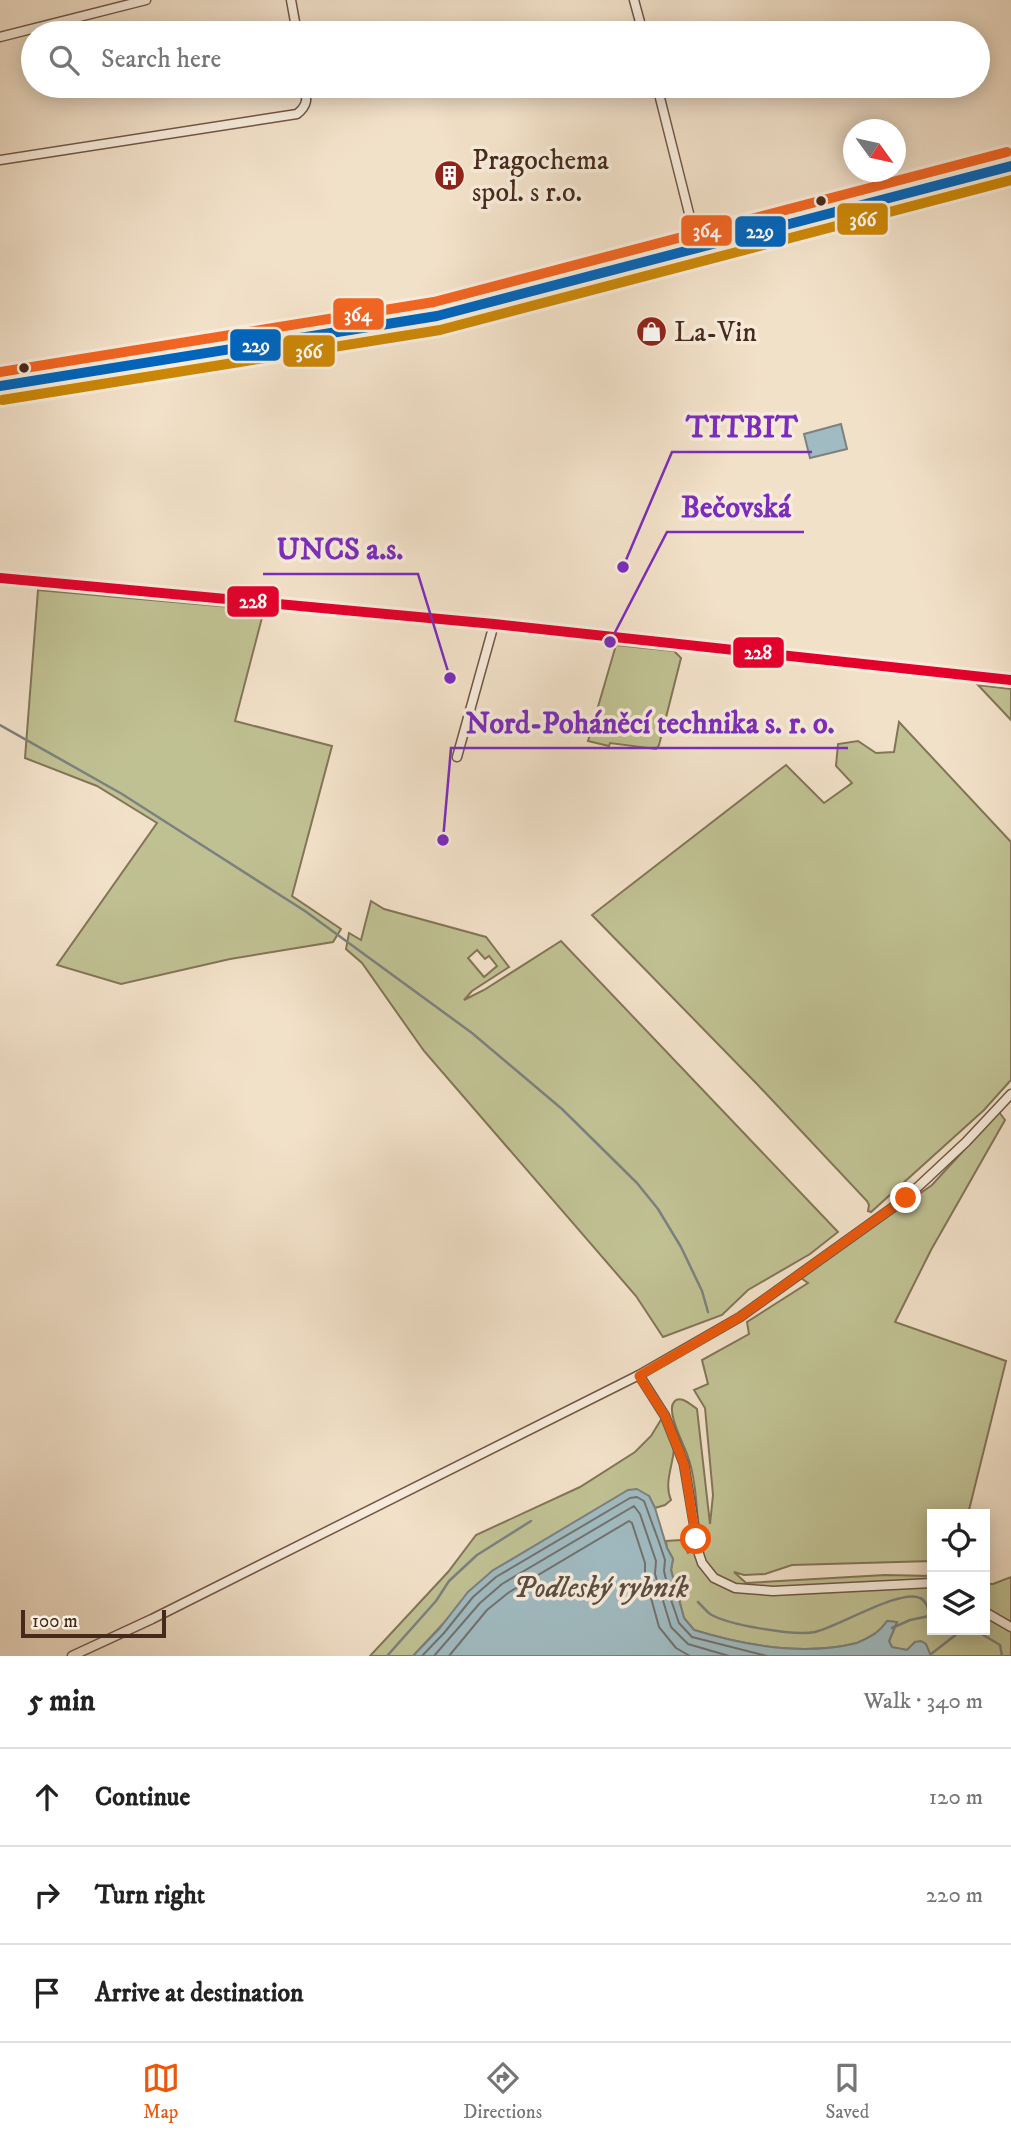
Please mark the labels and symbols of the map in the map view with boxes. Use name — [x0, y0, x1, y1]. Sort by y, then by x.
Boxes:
north arrow — [843, 119, 906, 182]
place label: Pragochema spol. s r.o. — [472, 143, 609, 210]
building icon: Pragochema spol. s r.o. — [432, 158, 466, 192]
unlabelled marker — [814, 194, 828, 208]
line badge: 366 — [836, 202, 889, 236]
text: 366 — [850, 209, 878, 232]
line badge: 364 — [680, 214, 733, 247]
line badge: 229 — [734, 215, 787, 248]
text: 364 — [693, 220, 722, 243]
text: 229 — [746, 221, 774, 244]
line badge: 364 — [332, 297, 385, 331]
text: 364 — [344, 304, 373, 327]
shop icon: La-Vin — [634, 314, 668, 348]
place label: La-Vin — [674, 315, 757, 350]
line badge: 229 — [229, 328, 282, 362]
line badge: 366 — [282, 334, 336, 368]
text: 229 — [242, 335, 270, 358]
text: 366 — [296, 341, 324, 364]
unlabelled marker — [17, 361, 31, 375]
callout: TITBIT — [672, 401, 812, 452]
text: TITBIT — [685, 410, 798, 447]
callout: Bečovská — [667, 481, 804, 532]
text: Bečovská — [681, 490, 792, 527]
callout: UNCS a.s. — [263, 523, 418, 574]
text: UNCS a.s. — [277, 532, 403, 569]
line badge: 228 — [226, 585, 280, 618]
text: 228 — [239, 591, 268, 614]
line badge: 228 — [732, 636, 785, 669]
text: 228 — [744, 642, 773, 665]
callout: Nord-Poháněcí technika s. r. o. — [451, 697, 848, 748]
text: Nord-Poháněcí technika s. r. o. — [465, 706, 835, 743]
route end — [890, 1182, 921, 1213]
route start — [680, 1523, 711, 1554]
water label: Podleský rybník — [513, 1570, 689, 1607]
scale bar — [21, 1607, 166, 1639]

